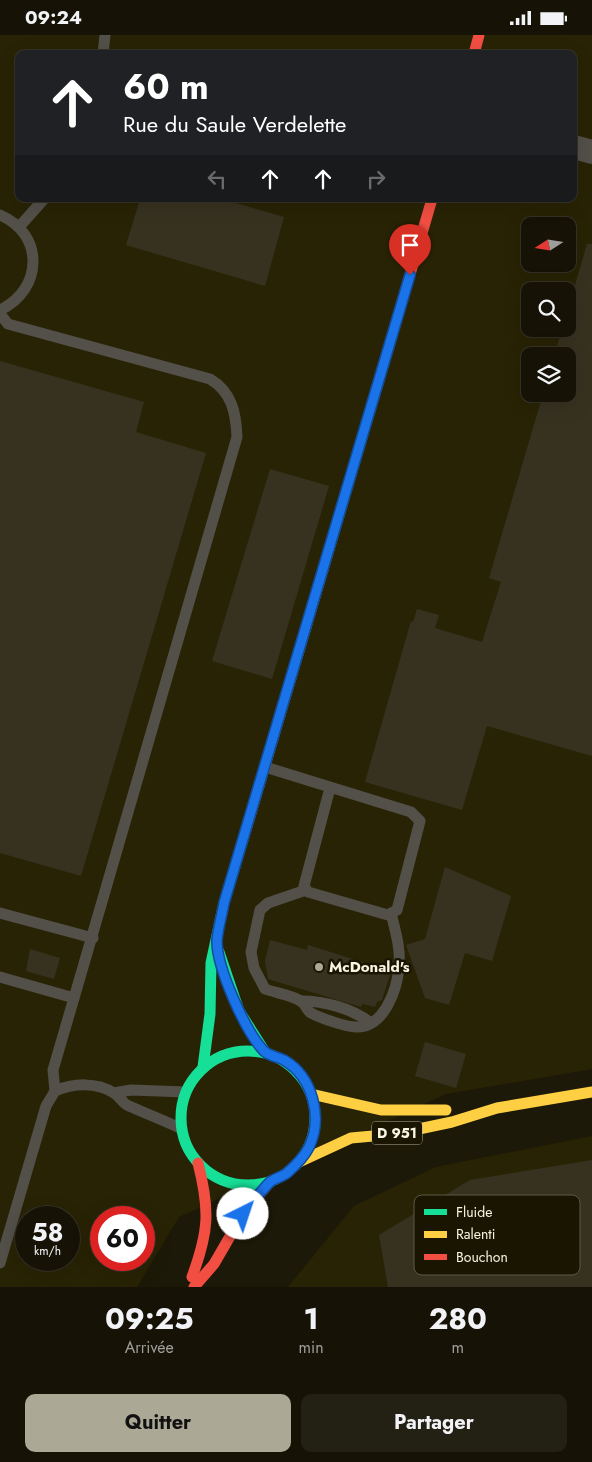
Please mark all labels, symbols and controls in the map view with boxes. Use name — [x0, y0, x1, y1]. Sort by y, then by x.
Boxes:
text: 09:24 — [25, 4, 82, 31]
text: 60 m — [123, 62, 209, 112]
icon: ahead — [40, 70, 105, 135]
text: Rue du Saule Verdelette — [123, 108, 346, 140]
icon: left — [203, 165, 231, 193]
icon: ahead — [256, 165, 284, 193]
icon: ahead — [309, 165, 337, 193]
icon: right — [362, 165, 390, 193]
north arrow — [521, 217, 576, 273]
map controls — [521, 217, 576, 402]
pin — [389, 224, 431, 275]
icon: arrive — [396, 231, 424, 259]
button: search — [521, 282, 576, 337]
button: layers — [521, 347, 576, 402]
place label: McDonald's — [329, 956, 410, 978]
marker: McDonald's — [313, 961, 325, 973]
road number: D 951 — [372, 1121, 422, 1145]
position arrow — [216, 1187, 268, 1239]
legend — [414, 1195, 580, 1275]
text: Fluide — [456, 1202, 492, 1222]
speed limit sign: 60 — [90, 1206, 155, 1271]
text: 58 — [32, 1214, 63, 1250]
text: Ralenti — [456, 1224, 495, 1244]
text: km/h — [34, 1242, 61, 1260]
text: Bouchon — [456, 1247, 508, 1267]
text: 09:25 — [105, 1297, 194, 1340]
text: 1 — [303, 1297, 319, 1340]
text: 280 — [429, 1297, 487, 1340]
text: Arrivée — [125, 1336, 174, 1359]
text: min — [299, 1336, 324, 1359]
text: m — [452, 1336, 464, 1359]
button: Quitter — [25, 1394, 291, 1452]
button: Partager — [301, 1394, 567, 1452]

